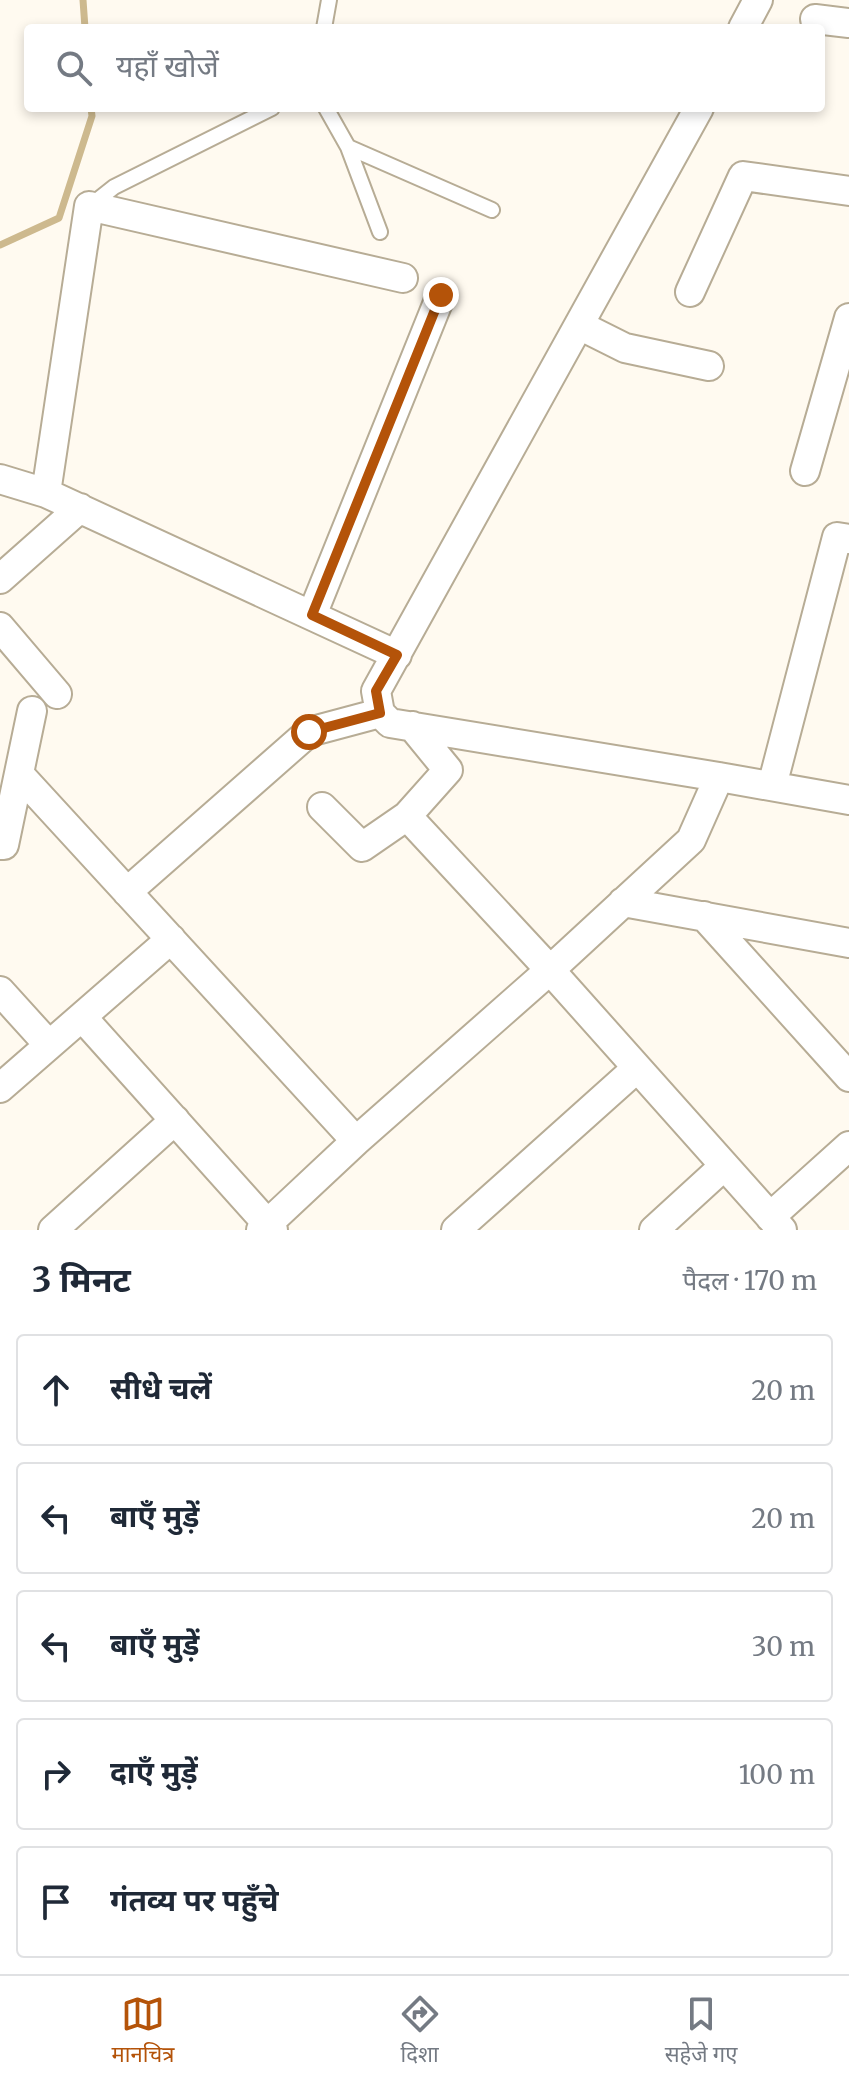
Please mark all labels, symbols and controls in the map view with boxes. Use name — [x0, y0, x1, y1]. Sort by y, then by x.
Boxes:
search box — [24, 24, 825, 112]
icon: search — [52, 46, 96, 90]
text: यहाँ खोजें — [116, 47, 219, 85]
route end — [423, 277, 459, 313]
route start — [291, 714, 327, 750]
text: 3 मिनट — [32, 1259, 131, 1301]
text: पैदल · 170 m — [682, 1264, 817, 1297]
icon: ahead — [34, 1368, 78, 1412]
text: सीधे चलें — [110, 1369, 212, 1407]
text: 20 m — [751, 1374, 815, 1407]
icon: left — [34, 1496, 78, 1540]
text: बाएँ मुड़ें — [110, 1497, 199, 1535]
text: 20 m — [751, 1502, 815, 1535]
icon: left — [34, 1624, 78, 1668]
text: बाएँ मुड़ें — [110, 1625, 199, 1663]
text: 30 m — [752, 1630, 815, 1663]
icon: right — [34, 1752, 78, 1796]
text: दाएँ मुड़ें — [110, 1753, 198, 1791]
text: 100 m — [739, 1758, 815, 1791]
icon: arrive — [34, 1880, 78, 1924]
text: गंतव्य पर पहुँचे — [110, 1881, 278, 1919]
tab: मानचित्र — [112, 1992, 174, 2071]
tab: दिशा — [398, 1992, 442, 2071]
tab: सहेजे गए — [665, 1992, 737, 2071]

